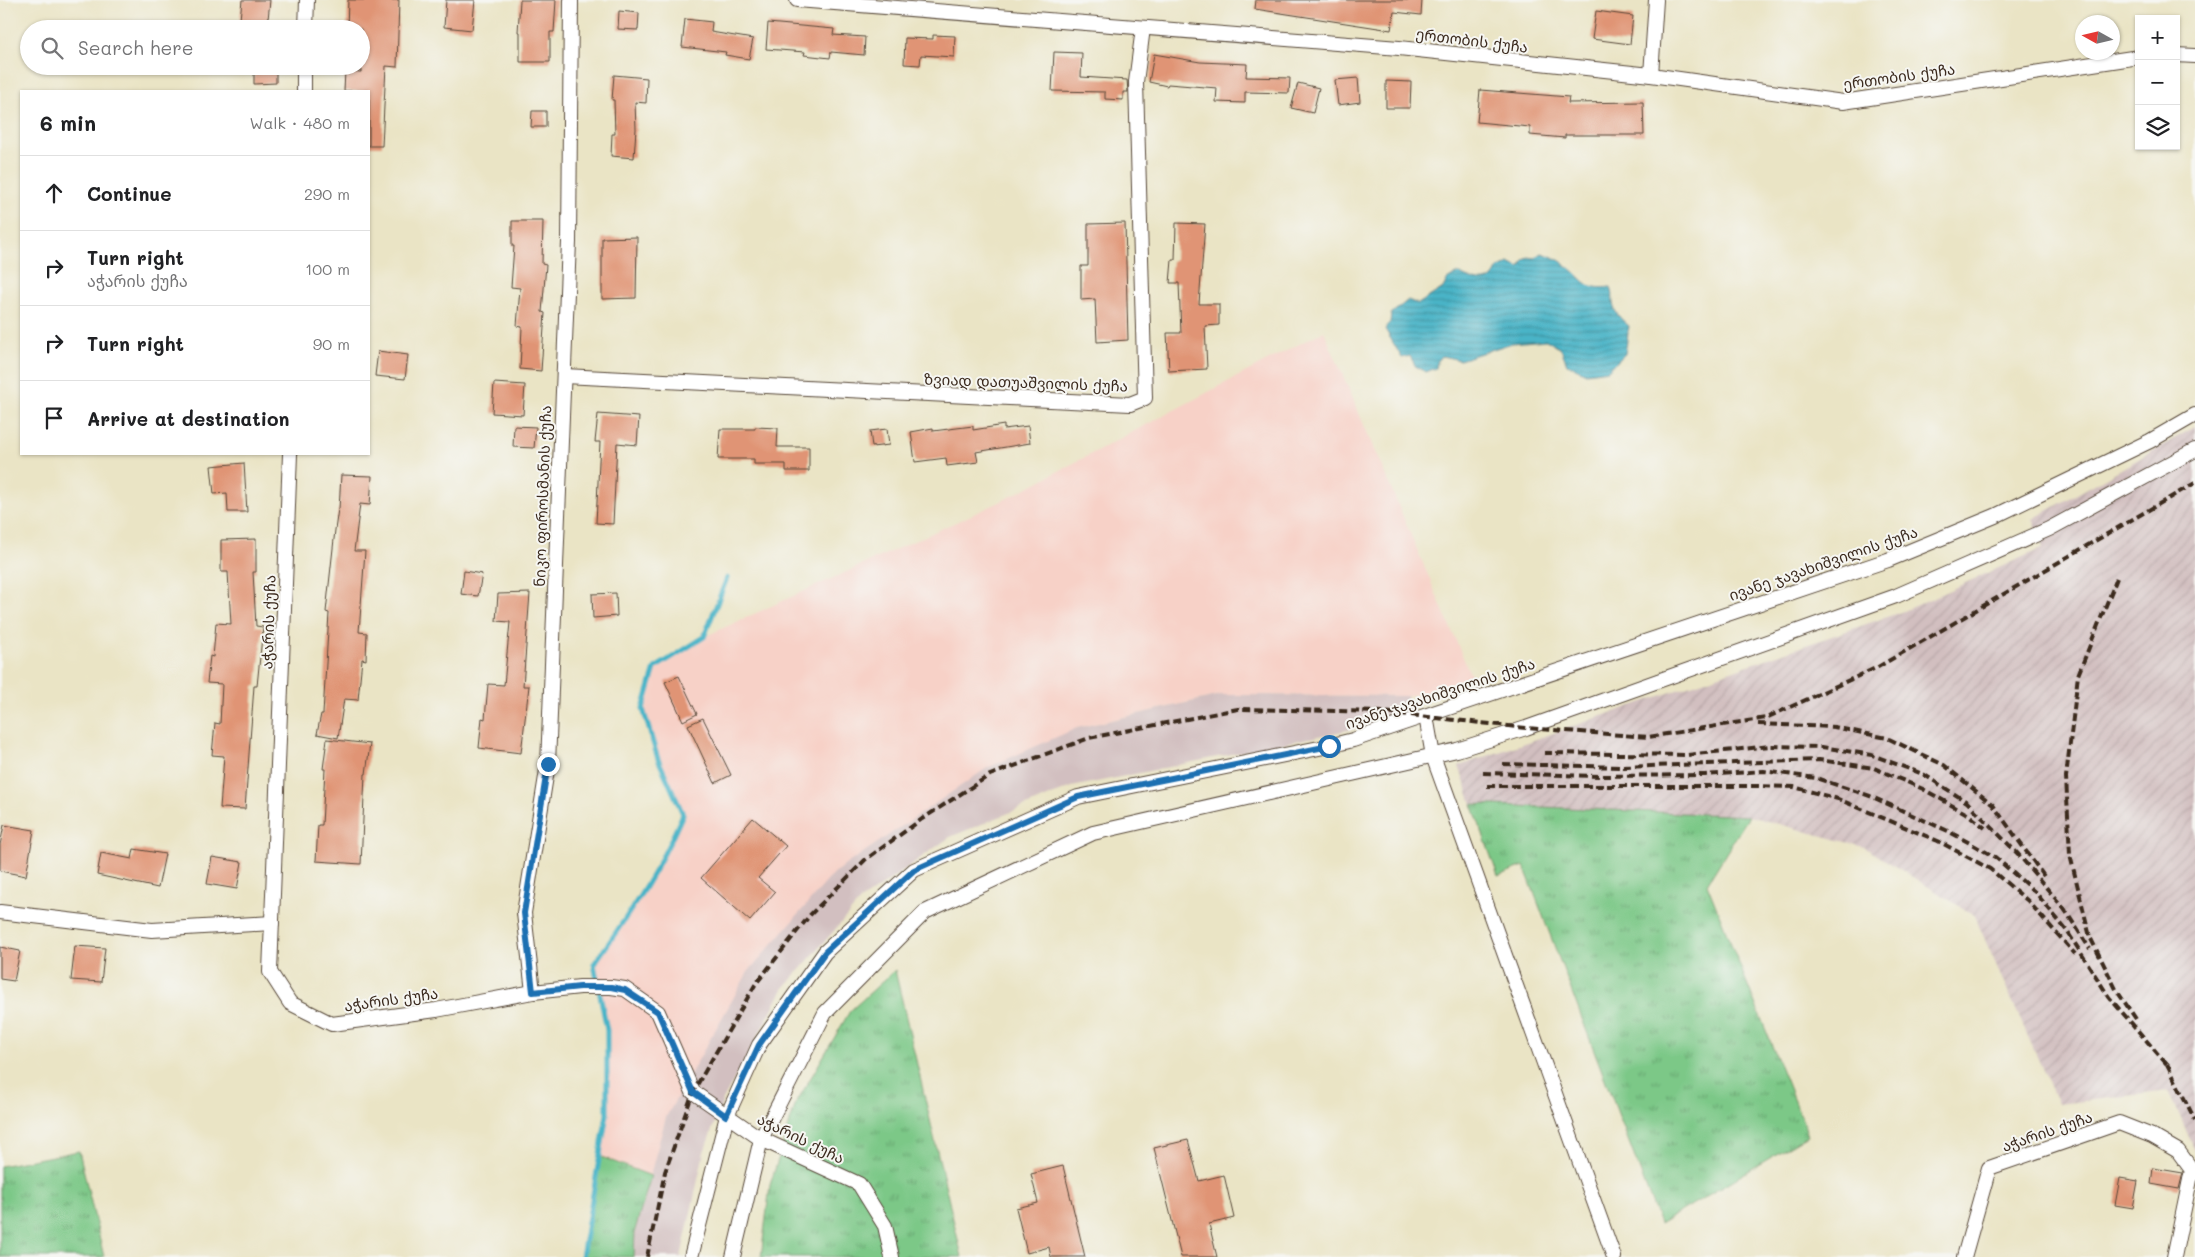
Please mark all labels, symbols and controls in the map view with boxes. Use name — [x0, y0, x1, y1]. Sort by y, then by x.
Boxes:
north arrow — [2075, 15, 2120, 60]
map controls — [2135, 15, 2180, 150]
button: + — [2135, 15, 2180, 60]
search box — [20, 20, 370, 75]
street label: ერთობის ქუჩა — [1415, 23, 1529, 57]
icon: search — [38, 34, 66, 62]
text: Search here — [78, 35, 194, 60]
street label: ერთობის ქუჩა — [1842, 58, 1956, 94]
button: − — [2135, 60, 2180, 105]
button: layers — [2135, 105, 2180, 150]
text: 6 min — [40, 109, 96, 136]
text: Walk · 480 m — [249, 112, 350, 133]
icon: ahead — [40, 179, 68, 207]
text: Continue — [87, 181, 172, 206]
text: 290 m — [304, 183, 350, 204]
text: Turn right — [87, 245, 184, 270]
icon: right — [40, 254, 68, 282]
text: 100 m — [305, 258, 350, 279]
text: აჭარის ქუჩა — [87, 270, 188, 291]
icon: right — [40, 329, 68, 357]
text: Turn right — [87, 331, 184, 356]
text: 90 m — [313, 333, 350, 354]
street label: ზვიად დათუაშვილის ქუჩა — [924, 368, 1128, 396]
icon: arrive — [40, 404, 68, 432]
street label: ნიკო ფიროსმანის ქუჩა — [529, 405, 555, 587]
text: Arrive at destination — [87, 406, 290, 431]
street label: ივანე ჯავახიშვილის ქუჩა — [1726, 521, 1920, 605]
street label: აჭარის ქუჩა — [256, 574, 280, 670]
street label: ივანე ჯავახიშვილის ქუჩა — [1343, 653, 1537, 733]
route start — [1318, 735, 1341, 758]
route end — [537, 753, 560, 776]
street label: აჭარის ქუჩა — [343, 983, 439, 1015]
street label: აჭარის ქუჩა — [1999, 1106, 2095, 1156]
street label: აჭარის ქუჩა — [754, 1108, 848, 1168]

